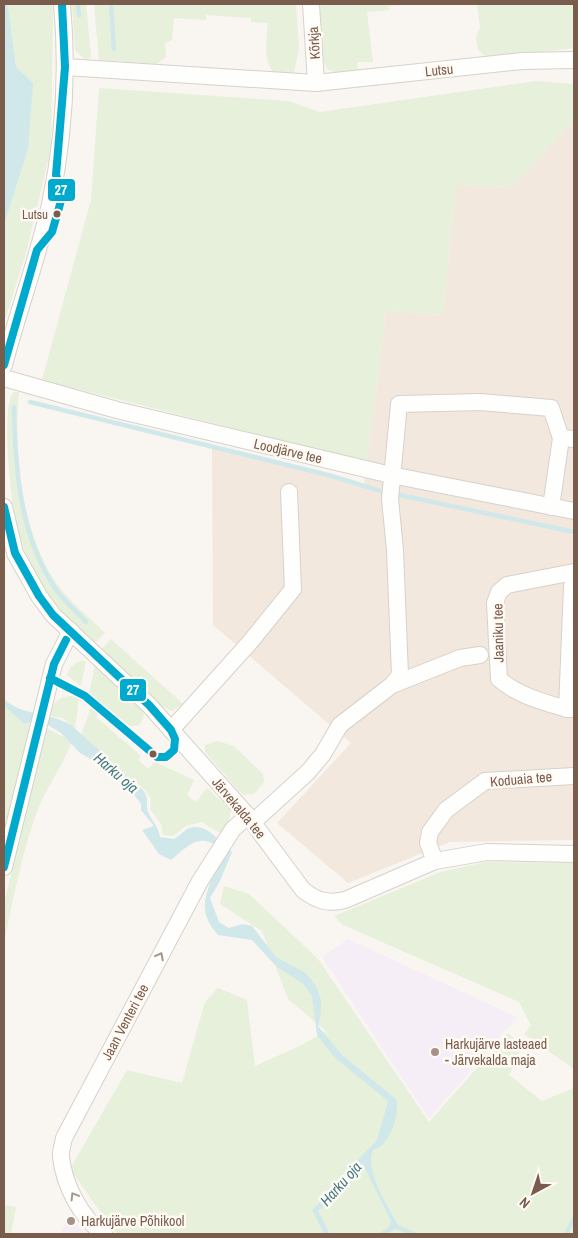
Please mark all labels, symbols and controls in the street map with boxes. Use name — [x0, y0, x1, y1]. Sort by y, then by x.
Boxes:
street label: Kõrkja — [304, 26, 324, 60]
street label: Lutsu — [424, 60, 454, 80]
line badge: 27 — [47, 178, 76, 202]
text: 27 — [55, 181, 68, 199]
place label: Lutsu — [22, 206, 48, 223]
marker: Lutsu — [52, 209, 62, 219]
street label: Loodjärve tee — [252, 434, 324, 468]
street label: Jaaniku tee — [488, 603, 508, 663]
line badge: 27 — [119, 678, 147, 702]
text: 27 — [127, 681, 140, 699]
water label: Harku oja — [90, 747, 143, 798]
unlabelled marker — [148, 749, 158, 759]
street label: Koduaia tee — [489, 767, 553, 791]
street label: Järvekalda tee — [208, 774, 270, 842]
one-way arrow — [154, 952, 164, 961]
street label: Jaan Venteri tee — [97, 981, 153, 1063]
place label: Harkujärve lasteaed - Järvekalda maja — [445, 1035, 547, 1069]
marker: Harkujärve lasteaed - Järvekalda maja — [429, 1046, 441, 1058]
water label: Harku oja — [315, 1157, 366, 1210]
north arrow — [508, 1168, 558, 1218]
one-way arrow — [71, 1193, 81, 1202]
text: N — [516, 1193, 534, 1213]
place label: Harkujärve Põhikool — [81, 1212, 184, 1230]
marker: Harkujärve Põhikool — [65, 1215, 77, 1227]

